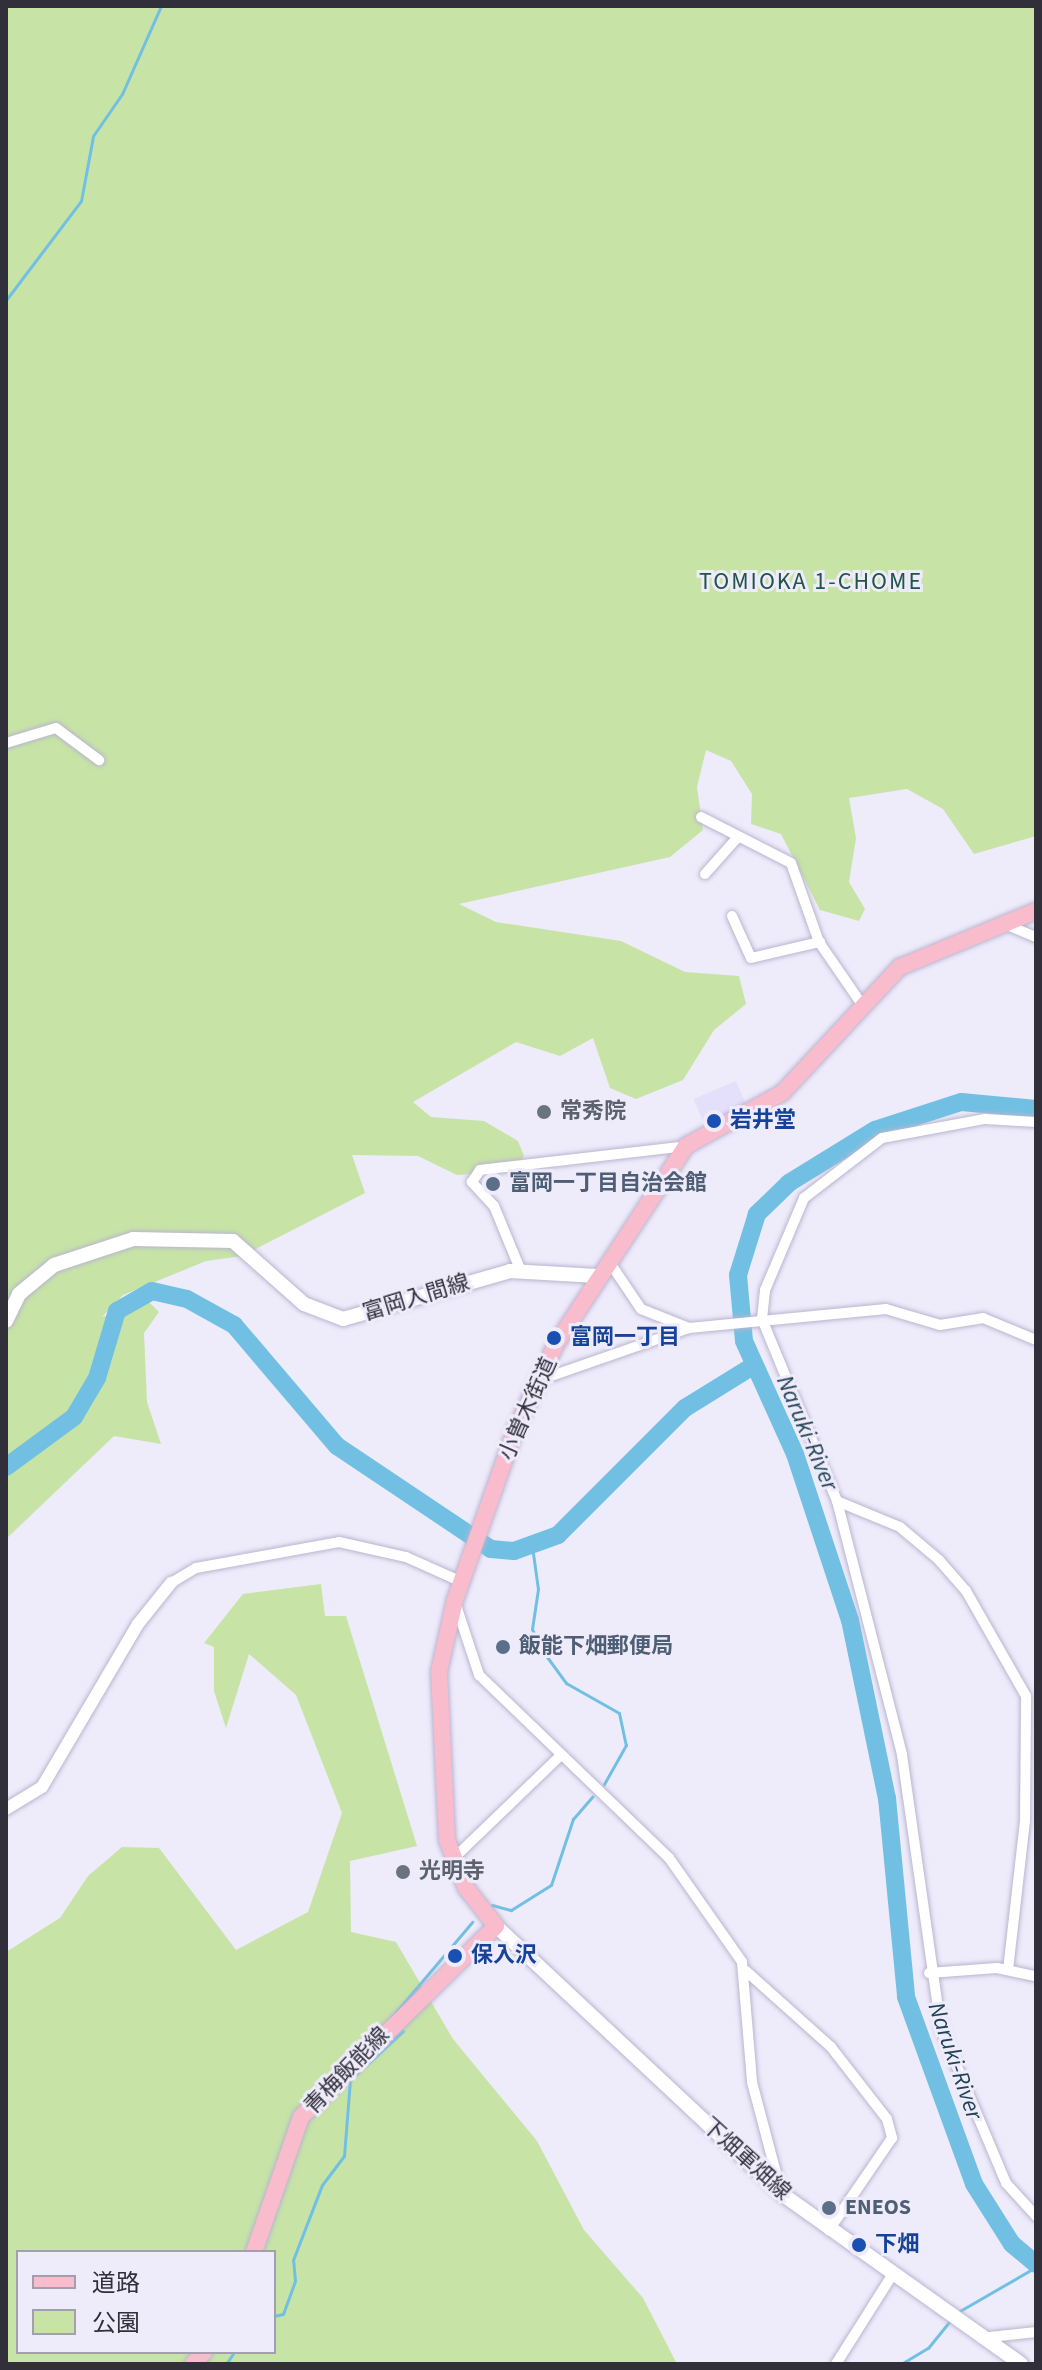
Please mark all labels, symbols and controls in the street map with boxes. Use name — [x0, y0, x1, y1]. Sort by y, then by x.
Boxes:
district label: TOMIOKA 1-CHOME — [699, 568, 923, 596]
place label: 常秀院 — [560, 1099, 626, 1125]
marker: 常秀院 — [535, 1103, 553, 1121]
place label: 岩井堂 — [730, 1108, 796, 1134]
marker: 岩井堂 — [705, 1112, 723, 1130]
place label: 富岡一丁目自治会館 — [509, 1171, 707, 1197]
marker: 富岡一丁目自治会館 — [484, 1175, 502, 1193]
street label: 富岡入間線 — [360, 1269, 472, 1327]
place label: 富岡一丁目 — [570, 1325, 680, 1351]
marker: 富岡一丁目 — [545, 1329, 563, 1347]
street label: 小曽木街道 — [494, 1353, 562, 1465]
water label: Naruki-River — [770, 1371, 844, 1495]
place label: 飯能下畑郵便局 — [519, 1634, 673, 1660]
marker: 飯能下畑郵便局 — [494, 1638, 512, 1656]
place label: 光明寺 — [419, 1859, 485, 1885]
marker: 光明寺 — [394, 1863, 412, 1881]
place label: 保入沢 — [471, 1943, 537, 1969]
marker: 保入沢 — [446, 1947, 464, 1965]
water label: Naruki-River — [922, 1999, 988, 2123]
street label: 青梅飯能線 — [299, 2022, 395, 2120]
street label: 下畑軍畑線 — [696, 2112, 796, 2206]
place label: ENEOS — [845, 2195, 911, 2221]
marker: ENEOS — [820, 2199, 838, 2217]
place label: 下畑 — [875, 2232, 919, 2258]
marker: 下畑 — [850, 2236, 868, 2254]
legend — [16, 2250, 276, 2354]
text: 道路 — [92, 2266, 140, 2301]
text: 公園 — [92, 2306, 140, 2341]

